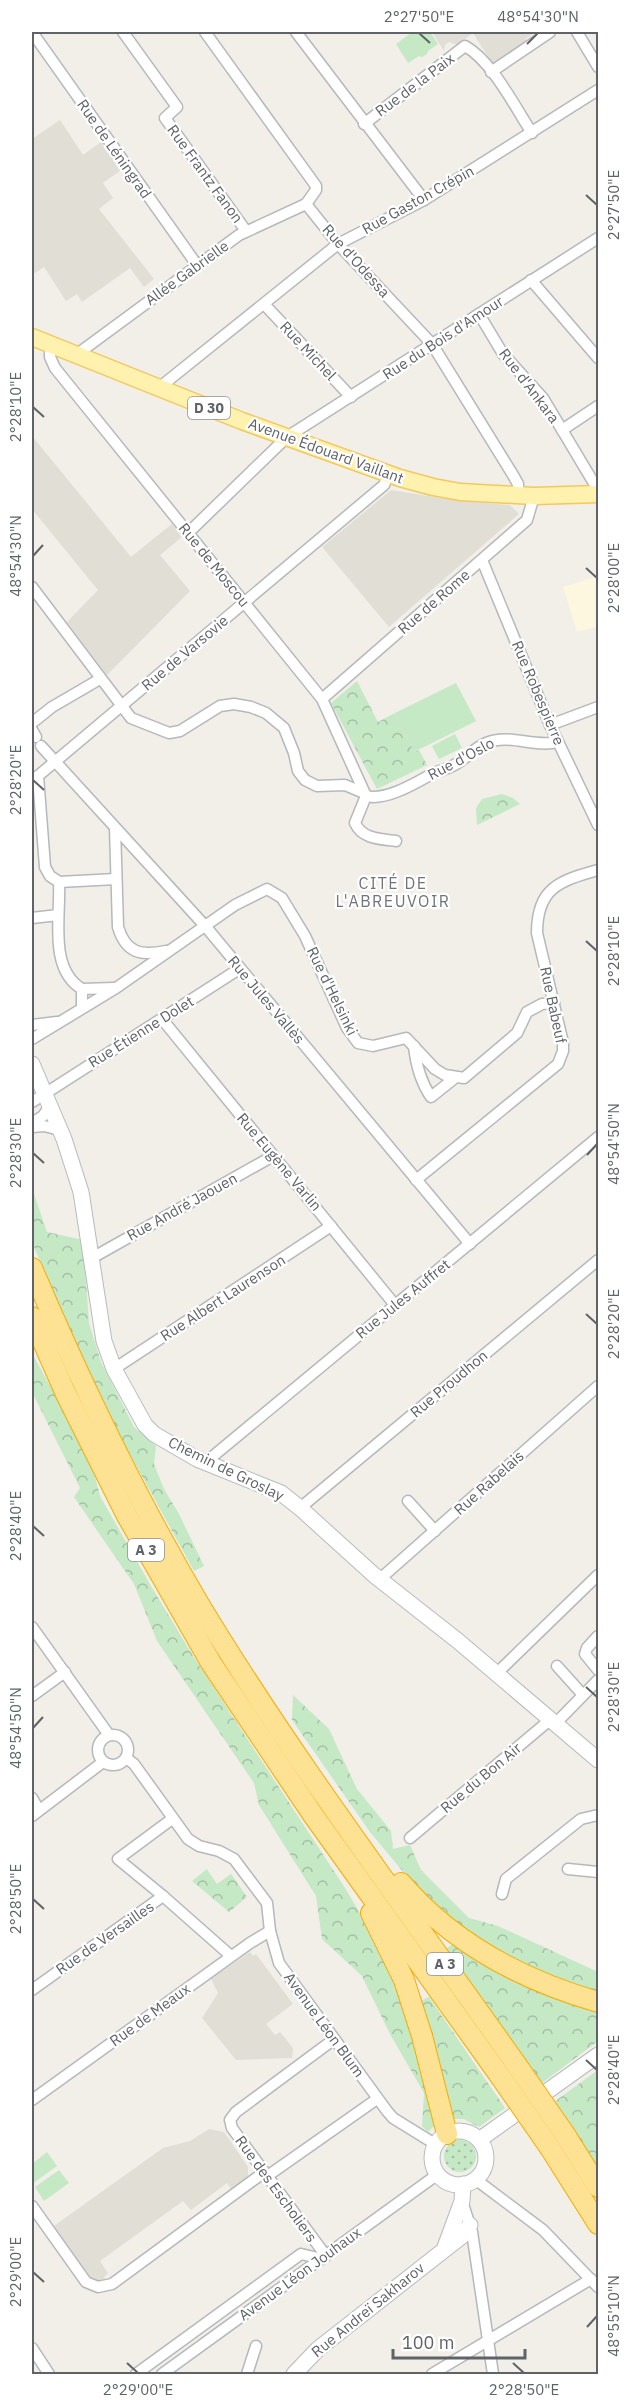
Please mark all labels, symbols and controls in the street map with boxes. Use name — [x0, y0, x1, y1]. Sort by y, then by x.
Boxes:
text: 2°27'50"E — [384, 7, 454, 26]
text: 48°54'30"N — [497, 7, 579, 26]
street label: Rue de la Paix — [371, 48, 458, 121]
street label: Rue de Léningrad — [73, 95, 156, 202]
street label: Rue Frantz Fanon — [163, 121, 247, 227]
street label: Rue Gaston Crépin — [358, 161, 477, 238]
text: 2°27'50"E — [604, 170, 623, 240]
street label: Rue d'Odessa — [318, 220, 394, 301]
street label: Allée Gabrielle — [141, 236, 232, 309]
street label: Rue du Bois d'Amour — [379, 291, 507, 384]
street label: Rue Michel — [276, 317, 341, 384]
street label: Rue d'Ankara — [495, 344, 564, 427]
text: 2°28'10"E — [6, 372, 25, 442]
road number: D 30 — [188, 397, 230, 419]
street label: Avenue Édouard Vaillant — [246, 414, 406, 487]
text: 48°54'30"N — [6, 515, 25, 597]
street label: Rue de Moscou — [175, 519, 254, 611]
text: 2°28'00"E — [604, 543, 623, 613]
street label: Rue de Rome — [394, 565, 474, 638]
street label: Rue de Varsovie — [137, 611, 232, 694]
street label: Rue Robespierre — [508, 638, 569, 748]
street label: Rue d'Oslo — [424, 733, 497, 784]
text: 2°28'20"E — [6, 745, 25, 815]
district label: CITÉ DE L'ABREUVOIR — [335, 872, 451, 911]
text: 2°28'10"E — [604, 916, 623, 986]
street label: Rue d'Helsinki — [303, 943, 362, 1038]
street label: Rue Jules Vallès — [224, 952, 309, 1048]
street label: Rue Babeuf — [536, 965, 571, 1045]
street label: Rue Étienne Dolet — [84, 992, 197, 1072]
text: 48°54'50"N — [604, 1103, 623, 1185]
street label: Rue Eugène Varlin — [233, 1109, 326, 1215]
text: 2°28'30"E — [6, 1118, 25, 1188]
street label: Rue André Jaouen — [123, 1168, 240, 1245]
street label: Rue Albert Laurenson — [157, 1250, 289, 1345]
street label: Rue Jules Auffret — [352, 1255, 454, 1342]
text: 2°28'20"E — [604, 1289, 623, 1359]
street label: Rue Proudhon — [406, 1346, 491, 1422]
street label: Chemin de Groslay — [165, 1432, 288, 1505]
street label: Rue Rabelais — [450, 1446, 528, 1519]
text: 2°28'40"E — [6, 1491, 25, 1561]
road number: A 3 — [128, 1539, 164, 1561]
text: 2°28'30"E — [604, 1662, 623, 1732]
text: 48°54'50"N — [6, 1687, 25, 1769]
street label: Rue du Bon Air — [436, 1738, 525, 1817]
text: 2°28'50"E — [6, 1864, 25, 1934]
street label: Rue de Versailles — [52, 1897, 157, 1978]
road number: A 3 — [427, 1953, 463, 1975]
street label: Avenue Léon Blum — [280, 1968, 369, 2081]
street label: Rue de Meaux — [106, 1979, 194, 2050]
text: 2°28'40"E — [604, 2035, 623, 2105]
street label: Rue des Escholiers — [231, 2132, 321, 2246]
street label: Avenue Léon Jouhaux — [235, 2223, 365, 2324]
text: 2°29'00"E — [6, 2237, 25, 2307]
street label: Rue Andreï Sakharov — [307, 2258, 429, 2361]
text: 48°55'10"N — [604, 2275, 623, 2357]
scale bar — [393, 2322, 525, 2360]
text: 100 m — [402, 2331, 454, 2354]
text: 2°29'00"E — [103, 2380, 173, 2399]
text: 2°28'50"E — [489, 2380, 559, 2399]

